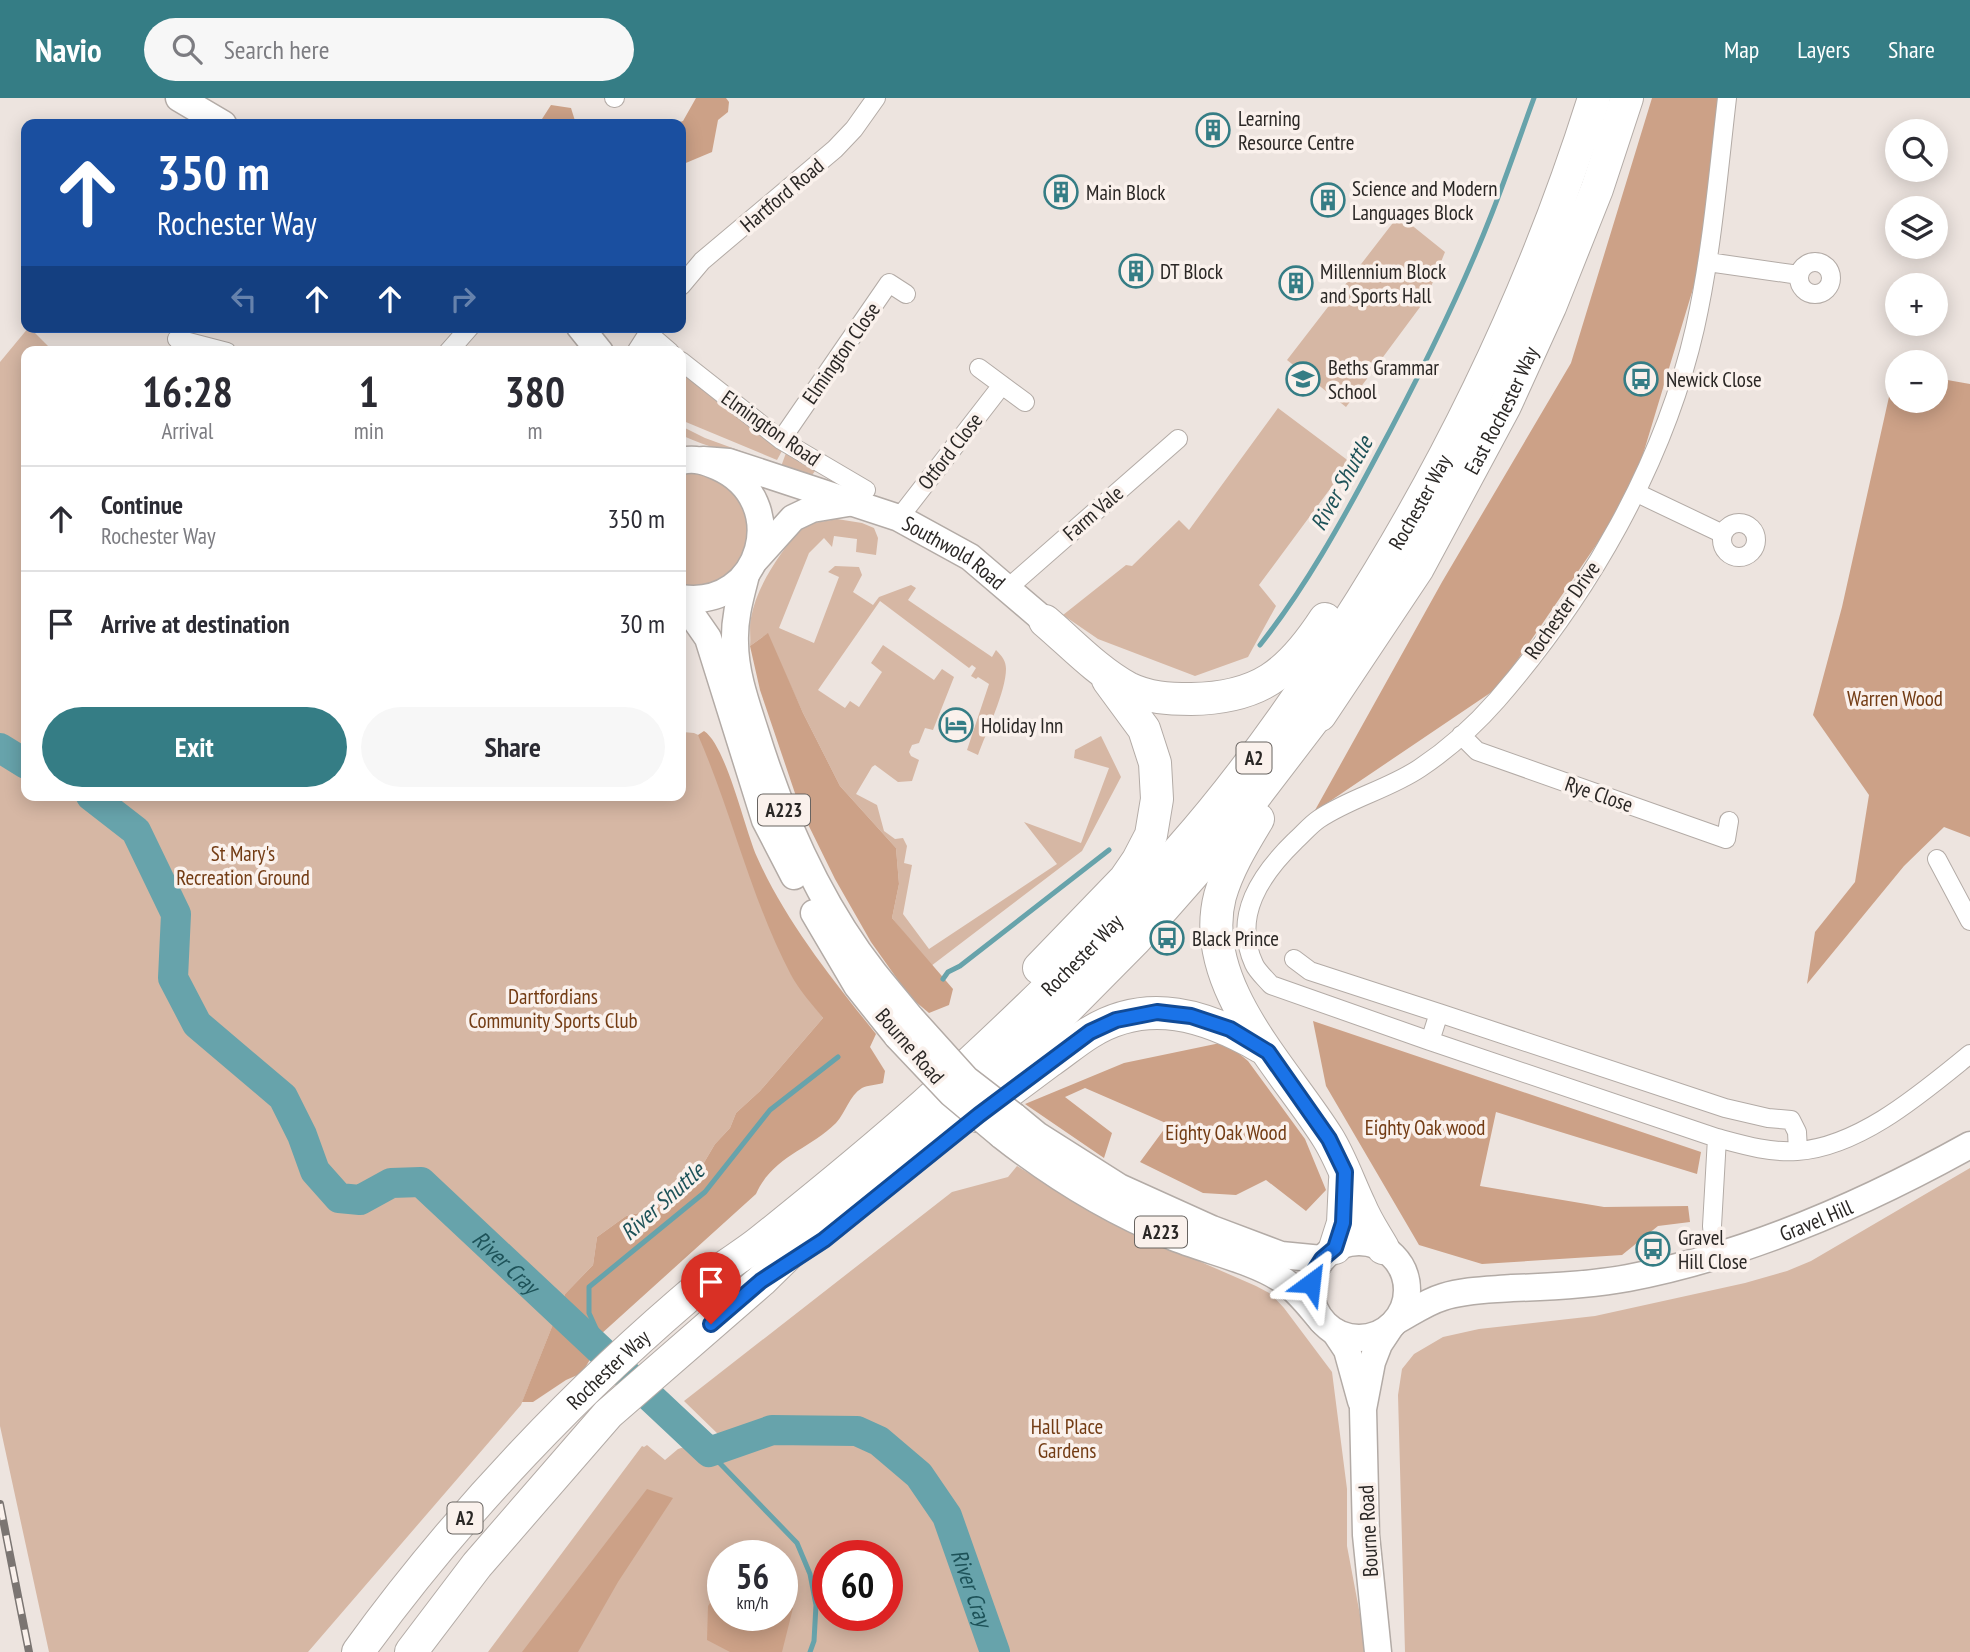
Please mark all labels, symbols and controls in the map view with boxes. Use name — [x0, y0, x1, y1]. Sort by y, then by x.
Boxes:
search box — [144, 18, 634, 81]
text: Navio — [35, 28, 102, 71]
icon: search — [168, 30, 206, 68]
text: Search here — [224, 33, 329, 66]
text: Map — [1724, 34, 1759, 65]
text: Layers — [1797, 34, 1850, 65]
text: Share — [1888, 34, 1935, 65]
place label: Learning Resource Centre — [1238, 105, 1354, 156]
building icon: Learning Resource Centre — [1194, 111, 1232, 149]
map controls — [1885, 119, 1948, 413]
button: search — [1885, 119, 1948, 182]
text: 350 m — [157, 140, 270, 204]
icon: ahead — [42, 147, 133, 238]
street label: Hartford Road — [735, 152, 829, 238]
building icon: Main Block — [1042, 173, 1080, 211]
place label: Science and Modern Languages Block — [1352, 175, 1498, 226]
place label: Main Block — [1086, 179, 1166, 206]
building icon: Science and Modern Languages Block — [1309, 181, 1347, 219]
button: layers — [1885, 196, 1948, 259]
text: Rochester Way — [157, 202, 317, 244]
building icon: DT Block — [1117, 252, 1155, 290]
place label: DT Block — [1160, 258, 1223, 285]
place label: Millennium Block and Sports Hall — [1320, 258, 1446, 309]
building icon: Millennium Block and Sports Hall — [1277, 264, 1315, 302]
button: + — [1885, 273, 1948, 336]
icon: left — [225, 280, 263, 318]
icon: ahead — [298, 280, 336, 318]
icon: ahead — [371, 280, 409, 318]
icon: right — [444, 280, 482, 318]
street label: Elmington Close — [796, 297, 886, 409]
street label: East Rochester Way — [1457, 342, 1544, 479]
button: − — [1885, 350, 1948, 413]
place label: Beths Grammar School — [1328, 354, 1439, 405]
school or university icon: Beths Grammar School — [1284, 360, 1322, 398]
bus stop icon: Newick Close — [1622, 360, 1660, 398]
text: 16:28 — [142, 364, 233, 419]
text: 1 — [359, 364, 379, 419]
text: 380 — [505, 364, 565, 419]
place label: Newick Close — [1666, 366, 1762, 393]
street label: Elmington Road — [716, 384, 826, 472]
street label: Otford Close — [912, 407, 988, 495]
text: Arrival — [161, 416, 213, 445]
text: min — [354, 416, 384, 445]
text: m — [527, 416, 542, 445]
water label: River Shuttle — [1303, 430, 1379, 535]
street label: Rochester Way — [1382, 449, 1457, 554]
street label: Farm Vale — [1057, 479, 1129, 547]
text: Continue — [101, 488, 183, 521]
icon: ahead — [42, 500, 80, 538]
text: 350 m — [607, 502, 665, 535]
street label: Southwold Road — [898, 509, 1011, 595]
text: Rochester Way — [101, 521, 216, 550]
street label: Rochester Drive — [1518, 556, 1606, 664]
icon: arrive — [42, 605, 80, 643]
text: Arrive at destination — [101, 607, 290, 640]
text: 30 m — [619, 607, 665, 640]
park label: Warren Wood — [1847, 685, 1943, 712]
hotel icon: Holiday Inn — [937, 706, 975, 744]
button: Exit — [42, 707, 347, 787]
button: Share — [361, 707, 665, 787]
place label: Holiday Inn — [981, 712, 1063, 739]
road number: A2 — [1236, 743, 1272, 774]
street label: Rye Close — [1562, 770, 1636, 818]
road number: A223 — [758, 794, 810, 825]
park label: St Mary's Recreation Ground — [176, 840, 310, 891]
street label: Rochester Way — [1035, 908, 1128, 1001]
bus stop icon: Black Prince — [1148, 919, 1186, 957]
place label: Black Prince — [1192, 925, 1279, 952]
park label: Dartfordians Community Sports Club — [468, 983, 638, 1034]
street label: Bourne Road — [870, 1002, 950, 1090]
park label: Eighty Oak wood — [1365, 1114, 1485, 1141]
park label: Eighty Oak Wood — [1165, 1119, 1287, 1146]
water label: River Shuttle — [614, 1155, 711, 1246]
street label: Gravel Hill — [1776, 1193, 1856, 1247]
road number: A223 — [1135, 1216, 1187, 1248]
water label: River Cray — [467, 1224, 548, 1302]
place label: Gravel Hill Close — [1678, 1224, 1747, 1275]
bus stop icon: Gravel Hill Close — [1634, 1230, 1672, 1268]
position arrow — [1274, 1246, 1348, 1320]
pin — [681, 1252, 741, 1324]
icon: arrive — [692, 1263, 730, 1301]
street label: Rochester Way — [560, 1323, 655, 1415]
park label: Hall Place Gardens — [1031, 1413, 1103, 1464]
street label: Bourne Road — [1352, 1484, 1384, 1578]
road number: A2 — [448, 1502, 482, 1534]
speed limit sign: 60 — [812, 1540, 903, 1631]
water label: River Cray — [945, 1545, 1000, 1633]
text: 56 — [736, 1553, 769, 1599]
text: km/h — [737, 1591, 768, 1614]

